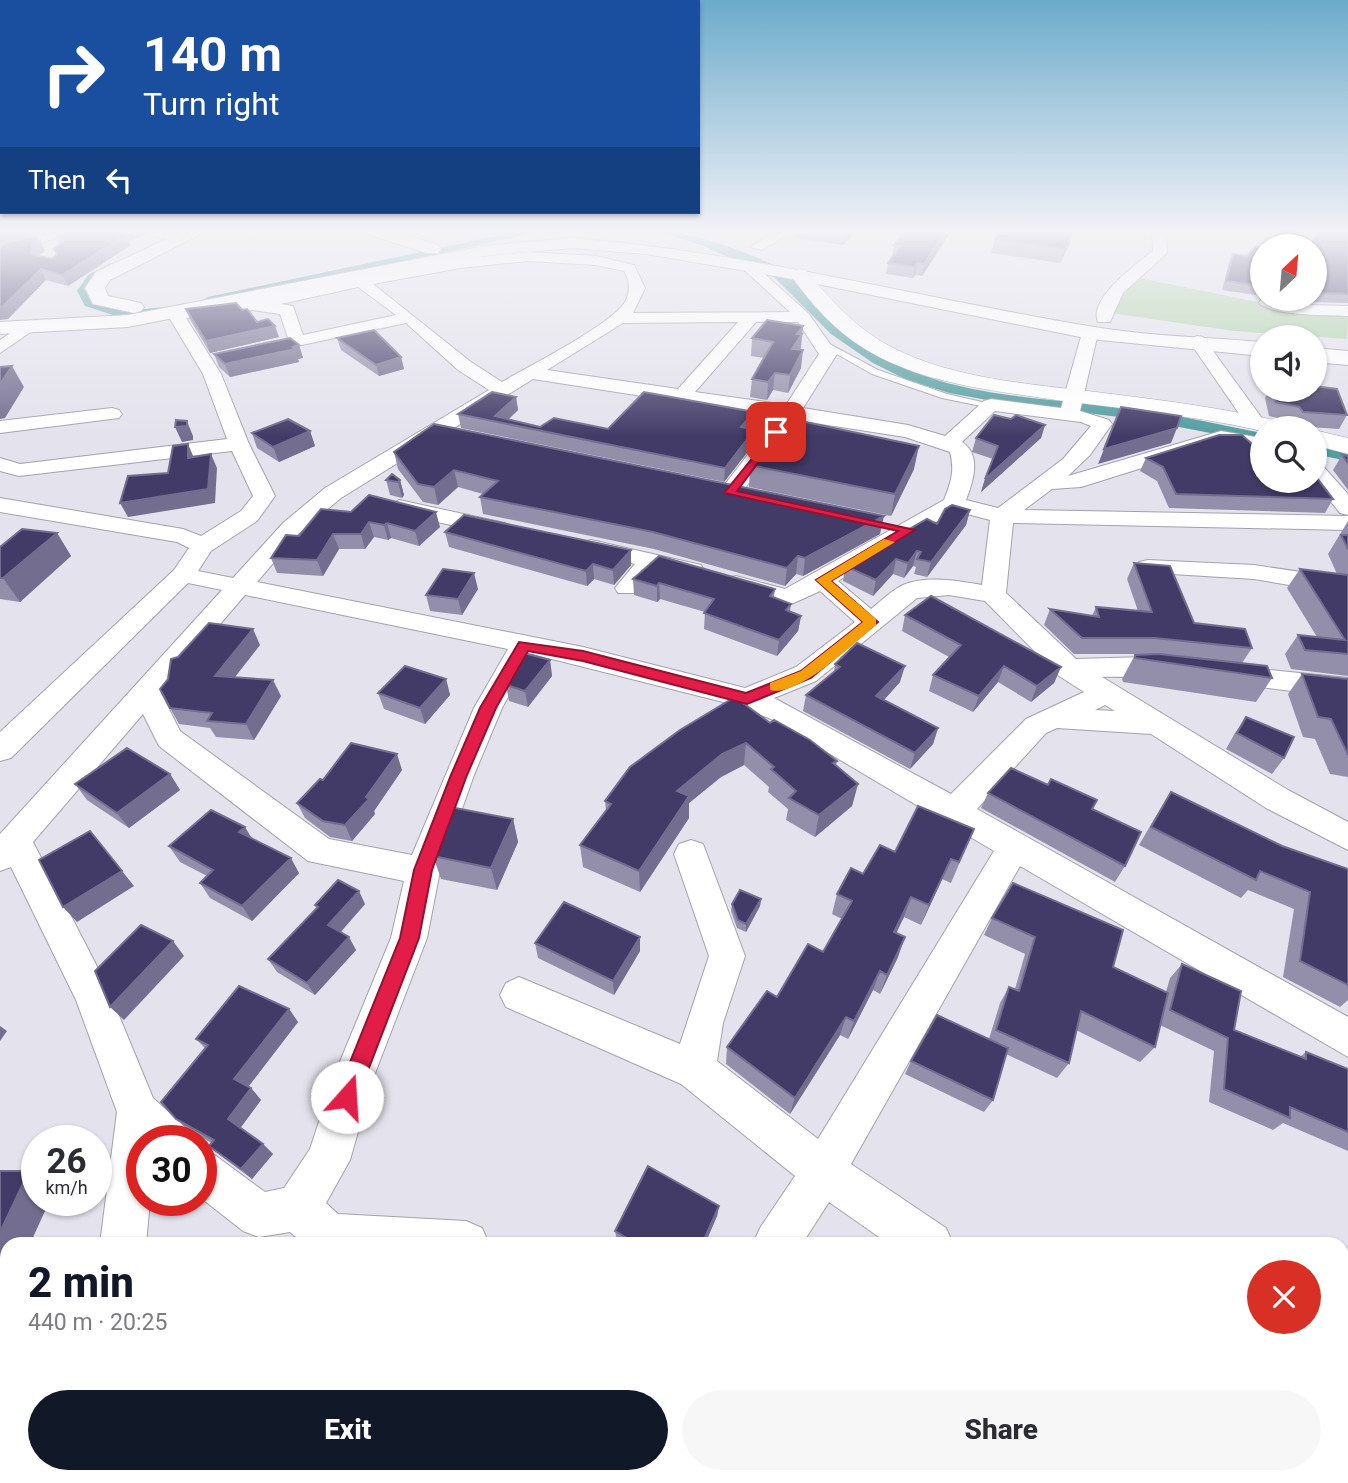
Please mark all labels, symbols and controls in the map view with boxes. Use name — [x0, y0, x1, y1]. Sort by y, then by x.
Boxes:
text: 140 m — [143, 26, 282, 83]
icon: right — [28, 28, 119, 119]
text: Turn right — [143, 85, 279, 123]
icon: left — [100, 161, 138, 199]
text: Then — [28, 165, 86, 195]
north arrow — [1250, 234, 1326, 312]
map controls — [1250, 234, 1327, 493]
button: sound — [1250, 325, 1327, 402]
pin — [746, 402, 806, 462]
icon: arrive — [757, 413, 795, 451]
button: search — [1250, 416, 1327, 493]
position arrow — [310, 1060, 384, 1134]
speed limit sign: 30 — [126, 1125, 217, 1216]
text: 26 — [46, 1141, 87, 1182]
text: km/h — [45, 1177, 88, 1198]
text: 2 min — [28, 1258, 134, 1307]
button: close — [1247, 1260, 1321, 1334]
text: 440 m · 20:25 — [28, 1309, 167, 1336]
button: Exit — [28, 1390, 668, 1470]
button: Share — [682, 1390, 1321, 1470]

